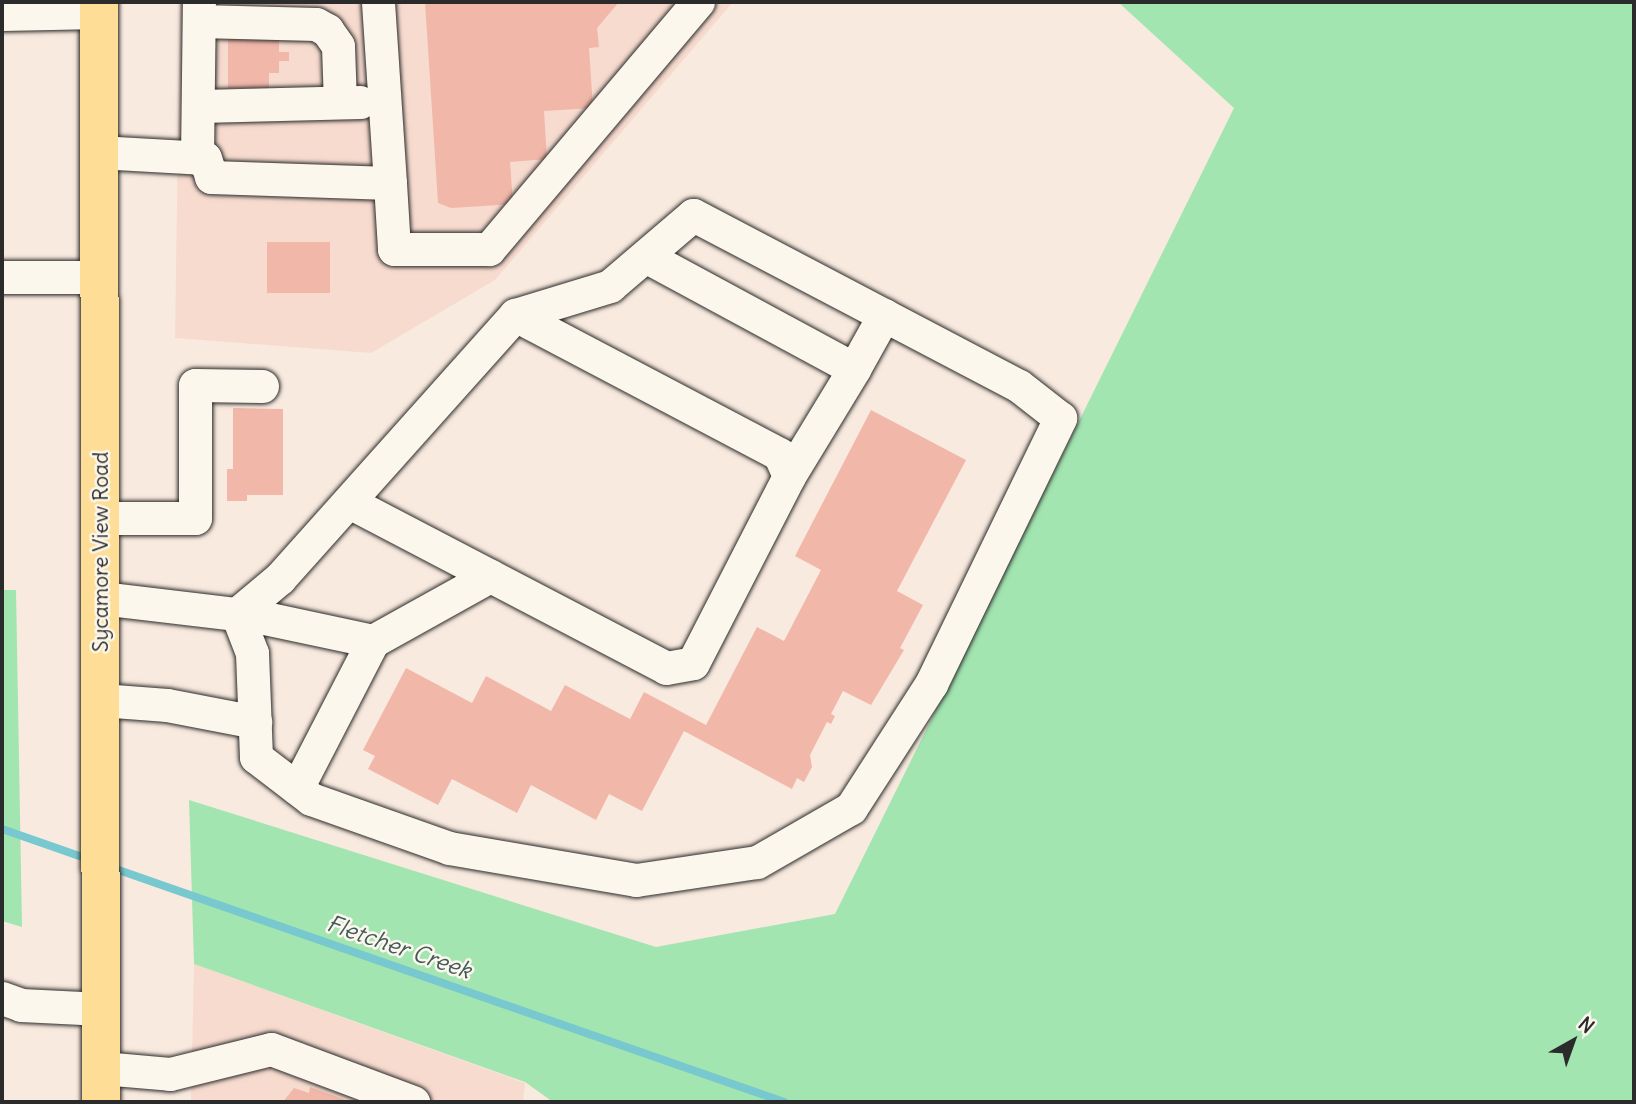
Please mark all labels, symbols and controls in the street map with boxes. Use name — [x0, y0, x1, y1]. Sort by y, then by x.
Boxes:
street label: Sycamore View Road — [88, 452, 114, 652]
water label: Fletcher Creek — [323, 909, 475, 985]
north arrow — [1538, 1006, 1608, 1076]
text: N — [1574, 1011, 1599, 1038]

